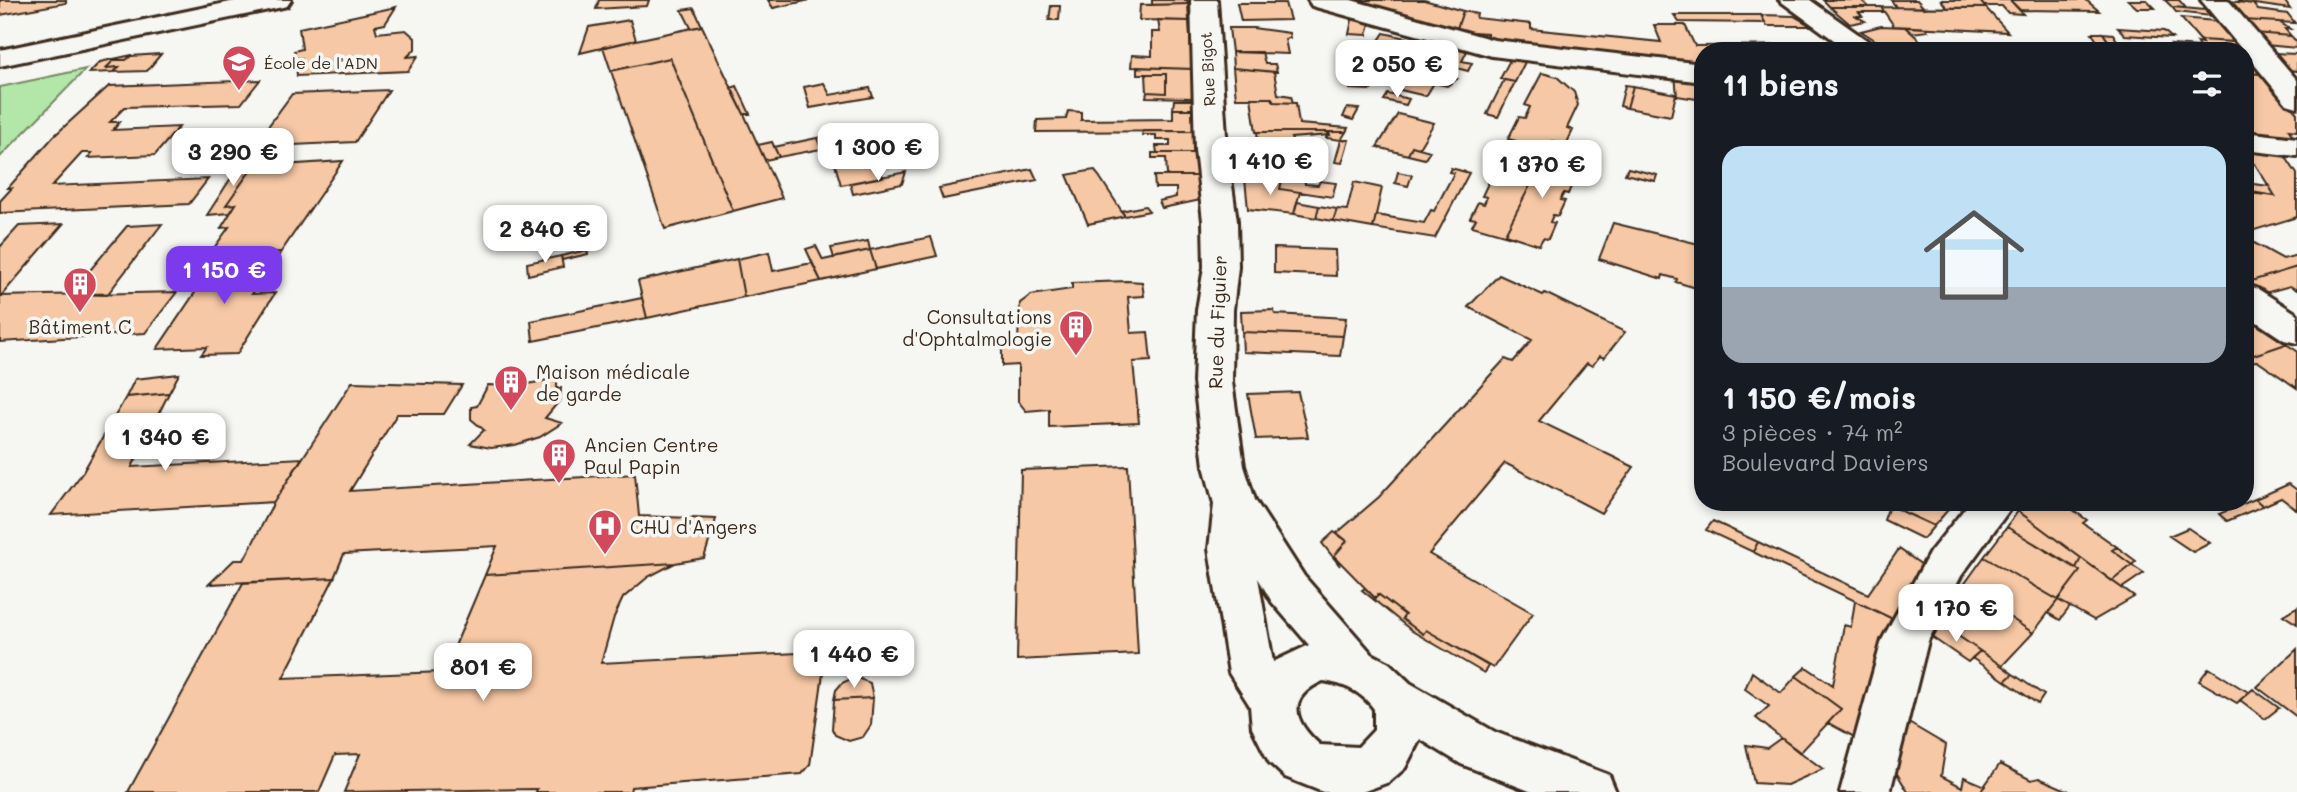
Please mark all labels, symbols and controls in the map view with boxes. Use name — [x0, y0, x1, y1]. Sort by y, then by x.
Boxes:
street label: Rue Bigot — [1195, 31, 1219, 107]
pin: 2 050 € — [1332, 41, 1462, 100]
school or university icon: École de l'ADN — [220, 43, 258, 92]
text: 2 050 € — [1351, 48, 1443, 78]
place label: École de l'ADN — [264, 52, 378, 73]
text: 11 biens — [1722, 64, 1839, 104]
icon: filters — [2188, 65, 2226, 103]
pin: 1 300 € — [813, 124, 943, 183]
pin: 3 290 € — [168, 128, 298, 188]
text: 1 300 € — [834, 131, 922, 161]
text: 3 290 € — [188, 136, 278, 166]
pin: 1 410 € — [1205, 138, 1335, 197]
pin: 1 370 € — [1477, 140, 1607, 200]
text: 1 410 € — [1228, 145, 1312, 175]
text: 1 370 € — [1499, 148, 1585, 178]
icon: home — [1911, 192, 2037, 318]
pin: 2 840 € — [480, 205, 610, 265]
text: 2 840 € — [499, 213, 591, 243]
pin: 1 150 € — [159, 246, 289, 306]
text: 1 150 € — [182, 254, 266, 284]
street label: Rue du Figuier — [1202, 255, 1232, 389]
building icon: Bâtiment C — [61, 265, 99, 314]
place label: Consultations d'Ophtalmologie — [902, 304, 1052, 351]
building icon: Consultations d'Ophtalmologie — [1057, 308, 1095, 357]
place label: Bâtiment C — [28, 314, 132, 339]
place label: Maison médicale de garde — [536, 359, 690, 406]
building icon: Maison médicale de garde — [492, 363, 530, 412]
text: 1 150 €/mois — [1722, 377, 1916, 417]
pin: 1 340 € — [100, 414, 230, 473]
text: 3 pièces · 74 m² — [1722, 417, 1903, 447]
text: 1 340 € — [121, 421, 209, 451]
place label: Ancien Centre Paul Papin — [584, 432, 719, 479]
building icon: Ancien Centre Paul Papin — [540, 436, 578, 485]
text: Boulevard Daviers — [1722, 447, 1929, 477]
hospital icon: CHU d'Angers — [586, 507, 624, 556]
place label: CHU d'Angers — [630, 514, 757, 539]
pin: 1 170 € — [1891, 584, 2021, 644]
text: 1 170 € — [1914, 592, 1998, 622]
pin: 1 440 € — [789, 630, 919, 690]
text: 1 440 € — [809, 638, 899, 668]
pin: 801 € — [434, 644, 532, 703]
text: 801 € — [450, 651, 516, 681]

